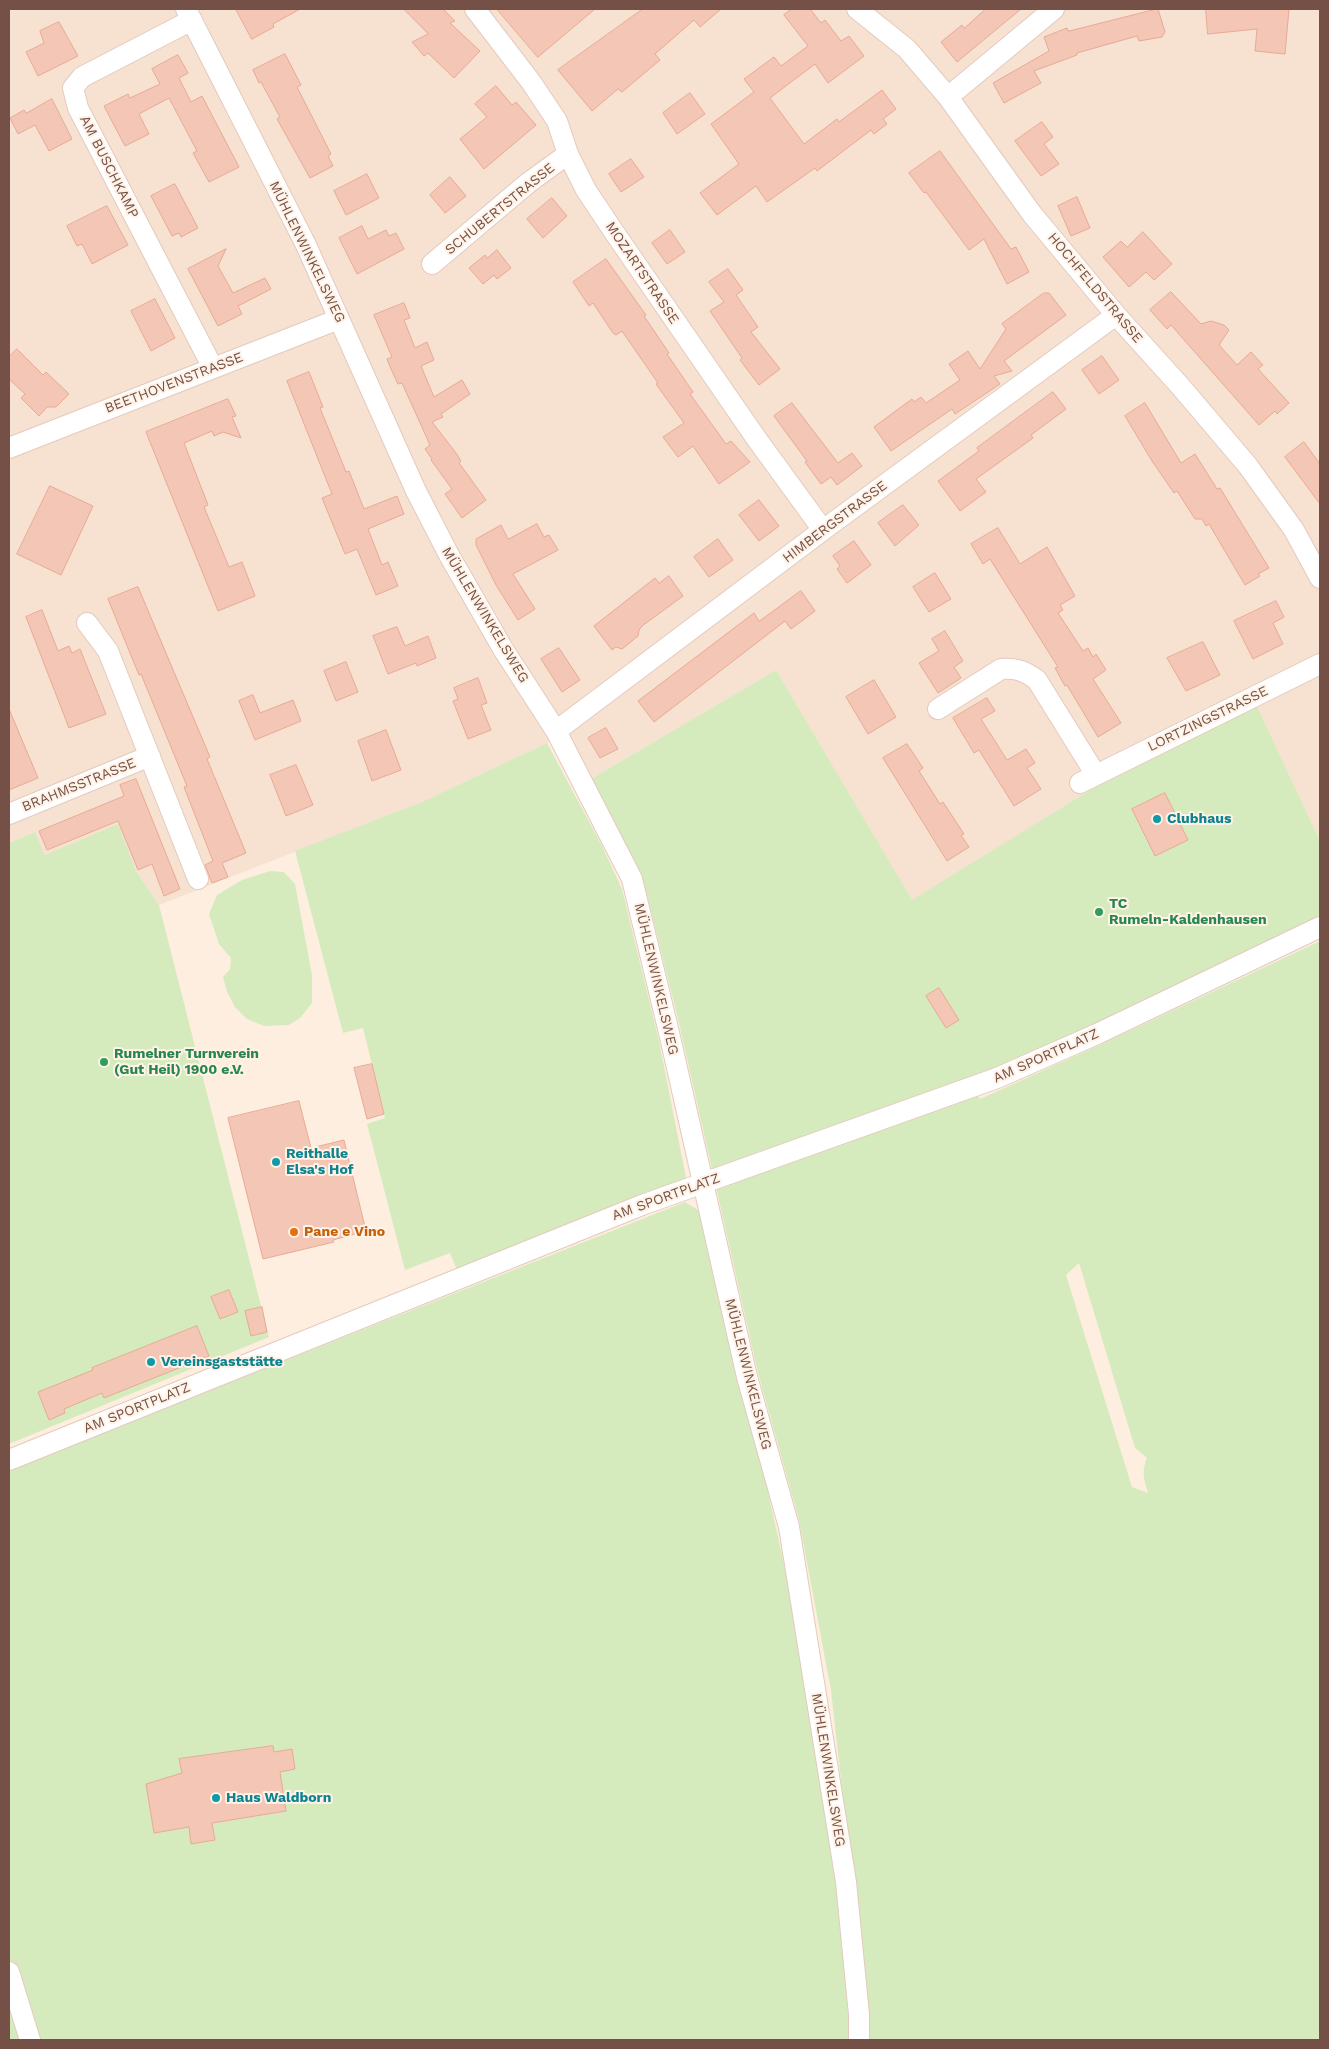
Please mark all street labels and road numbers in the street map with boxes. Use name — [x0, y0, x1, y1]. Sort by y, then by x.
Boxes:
street label: AM BUSCHKAMP — [76, 113, 142, 221]
street label: SCHUBERTSTRASSE — [442, 160, 558, 258]
street label: MÜHLENWINKELSWEG — [265, 179, 349, 325]
street label: MOZARTSTRASSE — [602, 219, 682, 327]
street label: HOCHFELDSTRASSE — [1044, 229, 1146, 347]
street label: BEETHOVENSTRASSE — [103, 349, 245, 417]
street label: HIMBERGSTRASSE — [780, 477, 890, 567]
street label: MÜHLENWINKELSWEG — [438, 544, 532, 686]
street label: LORTZINGSTRASSE — [1145, 683, 1271, 755]
street label: BRAHMSSTRASSE — [20, 755, 138, 815]
street label: MÜHLENWINKELSWEG — [630, 901, 682, 1057]
street label: AM SPORTPLATZ — [991, 1025, 1101, 1087]
street label: AM SPORTPLATZ — [610, 1170, 722, 1224]
street label: MÜHLENWINKELSWEG — [721, 1297, 775, 1451]
street label: AM SPORTPLATZ — [81, 1379, 193, 1437]
street label: MÜHLENWINKELSWEG — [808, 1692, 848, 1848]

